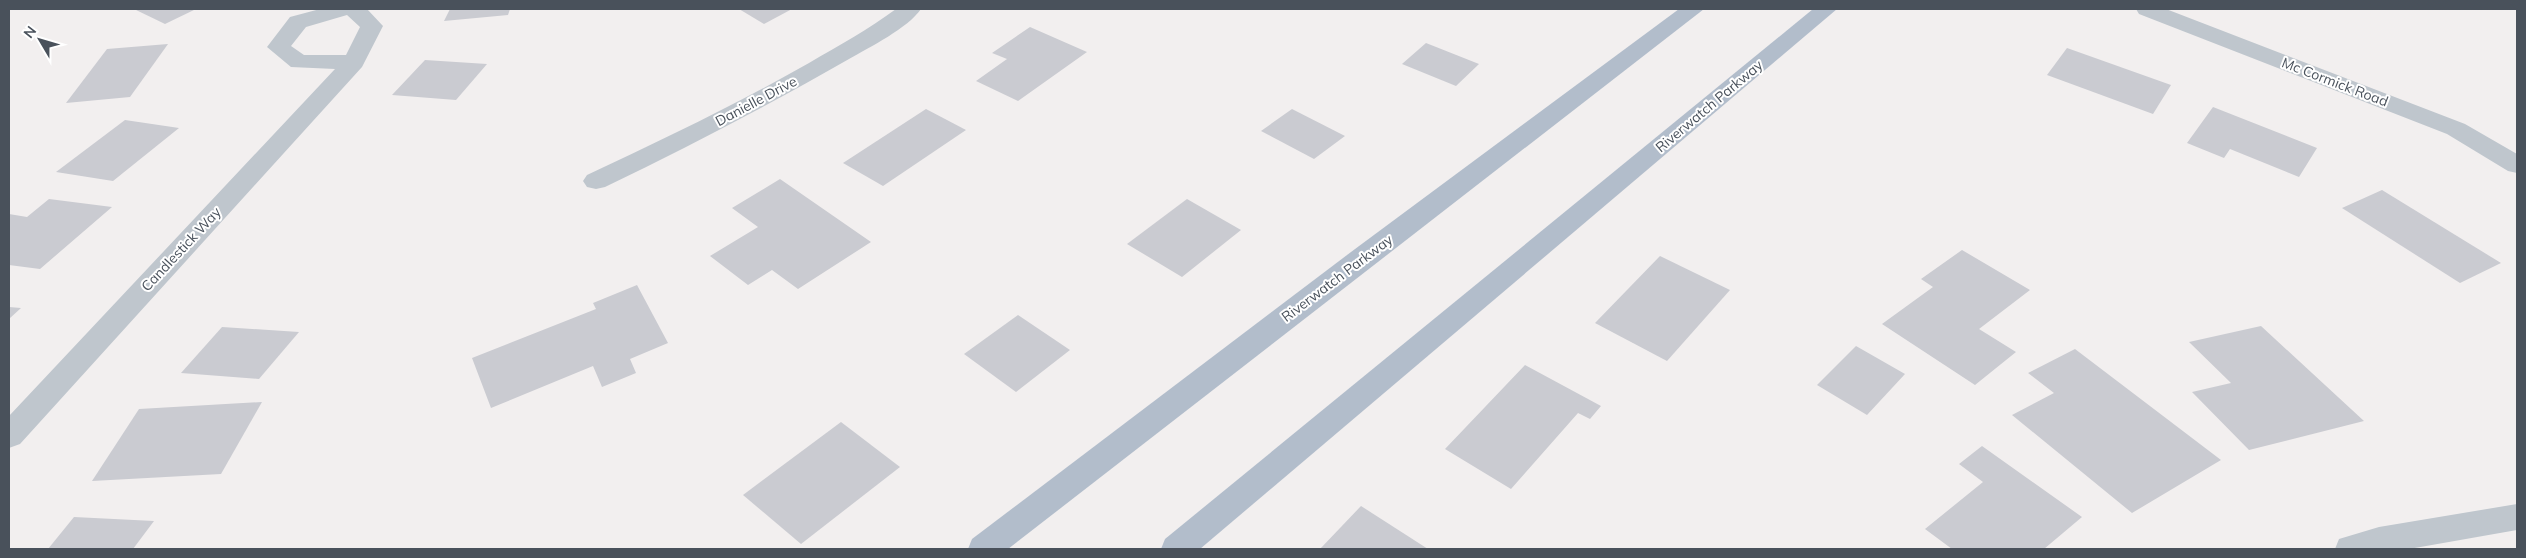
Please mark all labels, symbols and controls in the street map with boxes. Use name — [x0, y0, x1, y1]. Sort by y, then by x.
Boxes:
north arrow — [15, 15, 65, 65]
text: N — [19, 22, 40, 42]
street label: Mc Cormick Road — [2279, 53, 2391, 111]
street label: Riverwatch Parkway — [1652, 56, 1767, 156]
street label: Danielle Drive — [712, 72, 800, 130]
street label: Candlestick Way — [137, 203, 225, 295]
street label: Riverwatch Parkway — [1278, 230, 1397, 326]

